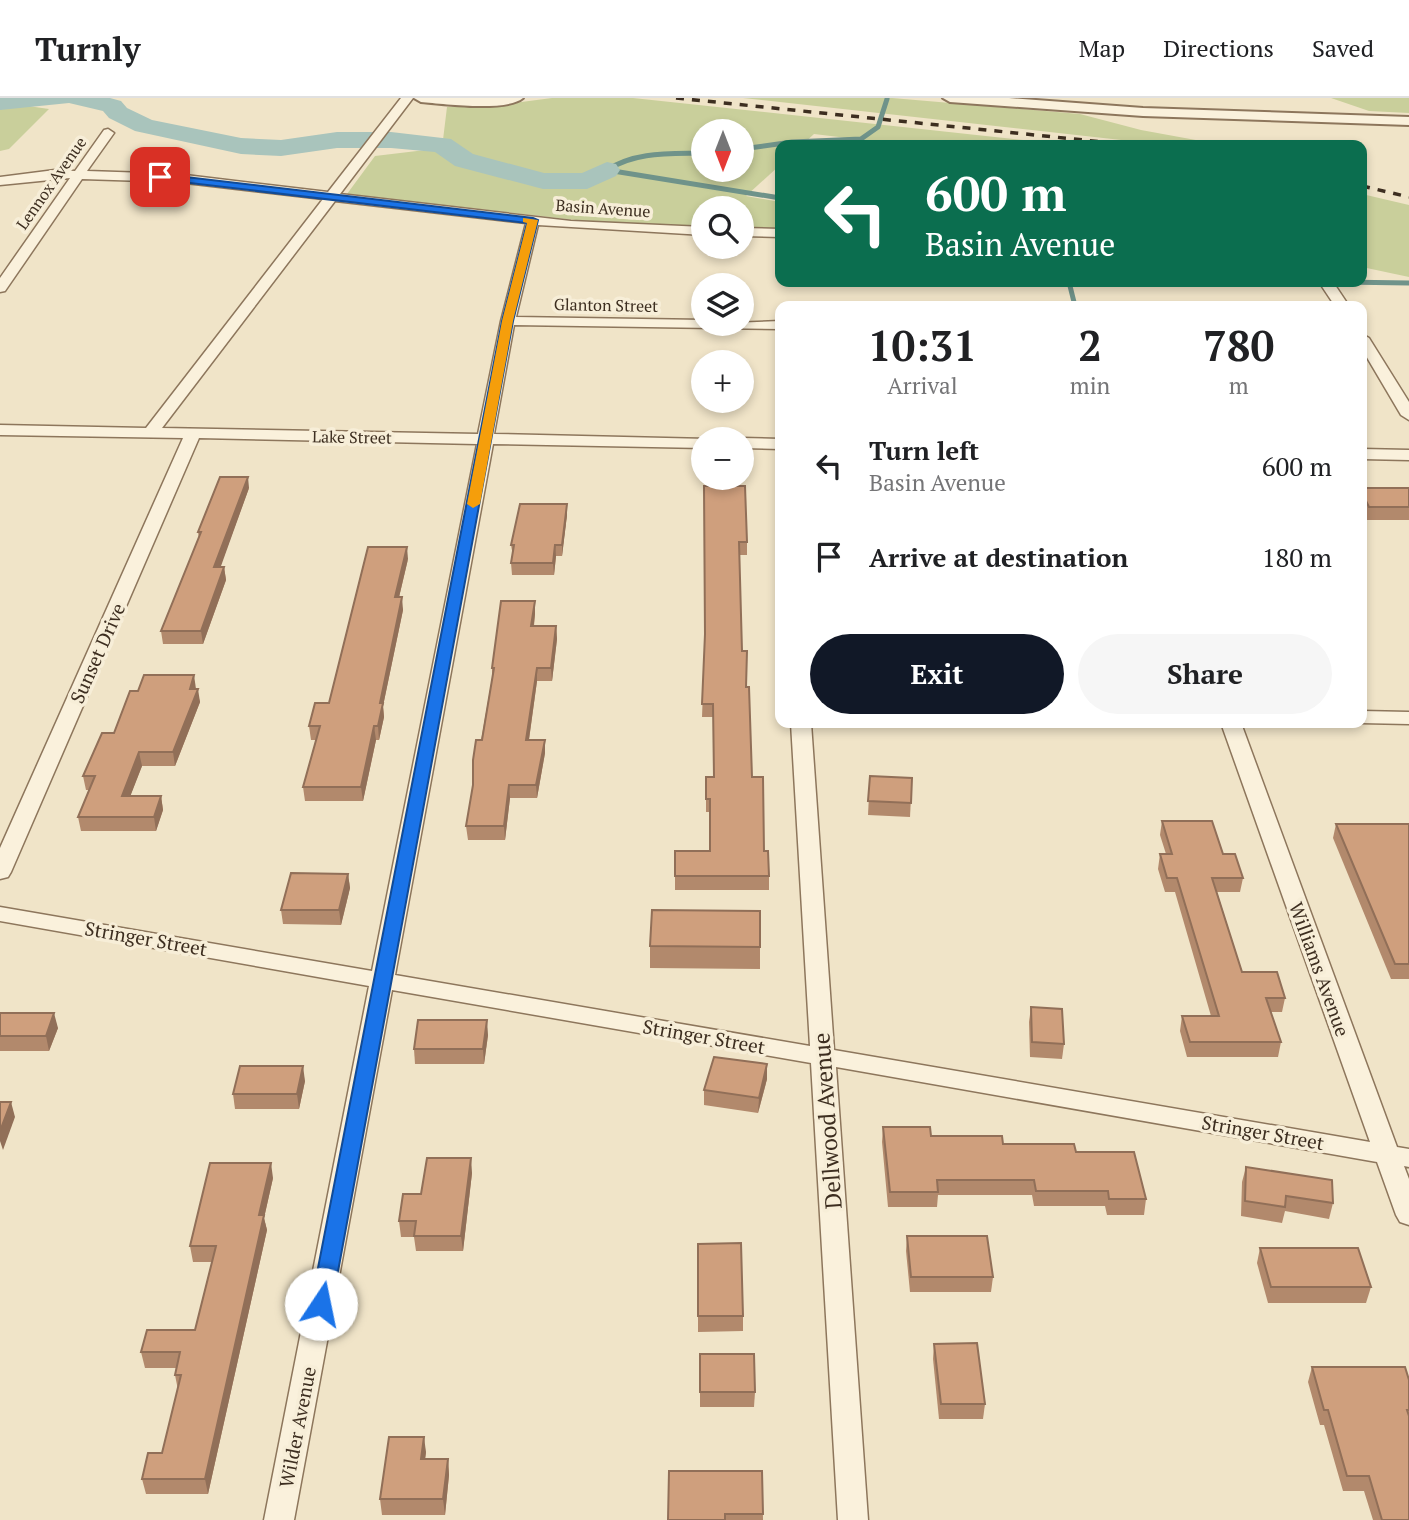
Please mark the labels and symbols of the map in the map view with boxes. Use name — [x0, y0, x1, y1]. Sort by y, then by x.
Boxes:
north arrow — [691, 119, 754, 182]
street label: Lennox Avenue — [11, 132, 91, 234]
pin — [130, 147, 190, 207]
street label: Basin Avenue — [555, 194, 651, 222]
street label: Glanton Street — [554, 293, 658, 317]
street label: Lake Street — [312, 425, 392, 449]
street label: Sunset Drive — [64, 599, 130, 707]
street label: Williams Avenue — [1284, 898, 1356, 1040]
street label: Stringer Street — [83, 915, 209, 961]
street label: Stringer Street — [641, 1013, 767, 1059]
street label: Dellwood Avenue — [805, 1032, 849, 1210]
street label: Stringer Street — [1200, 1109, 1326, 1155]
position arrow — [284, 1267, 358, 1341]
street label: Wilder Avenue — [273, 1364, 321, 1490]

